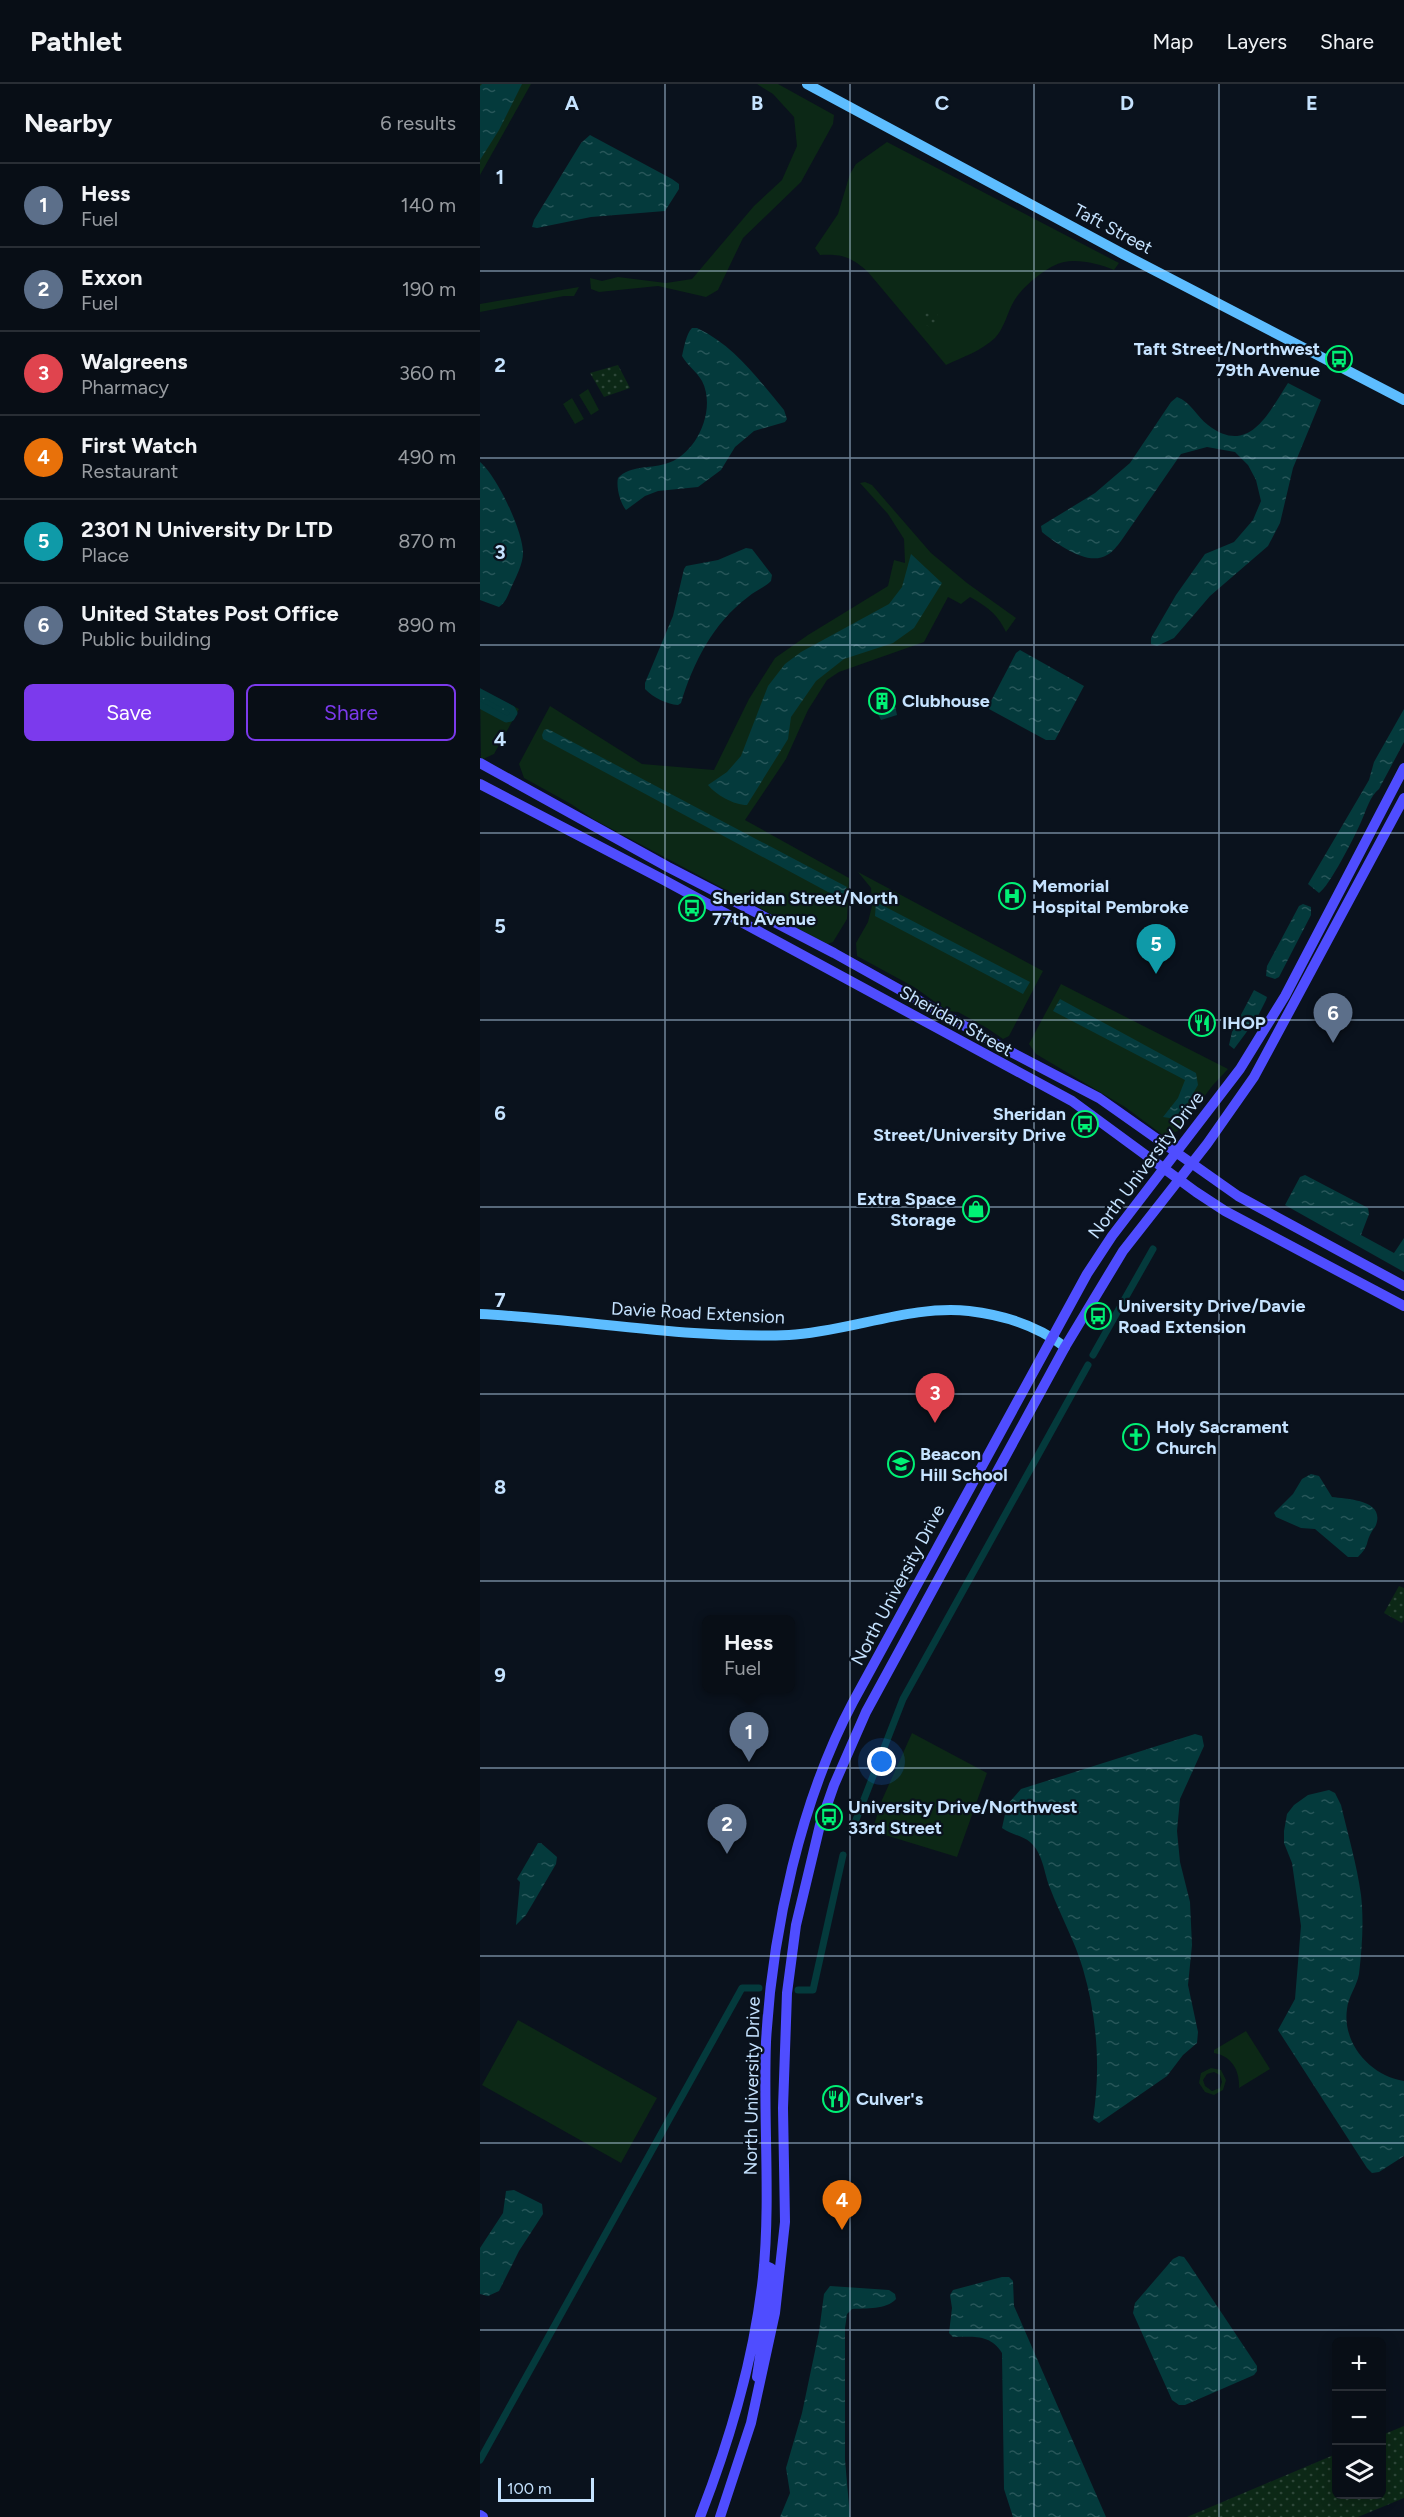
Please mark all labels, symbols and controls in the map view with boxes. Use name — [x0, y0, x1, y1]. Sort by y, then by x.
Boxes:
text: Pathlet — [30, 24, 122, 58]
text: Map — [1153, 29, 1193, 54]
text: Layers — [1226, 29, 1287, 54]
text: Share — [1320, 29, 1374, 54]
text: A — [565, 91, 580, 115]
text: B — [751, 91, 763, 115]
text: C — [935, 91, 949, 115]
text: D — [1120, 91, 1134, 115]
text: E — [1306, 91, 1318, 115]
text: Nearby — [24, 107, 112, 139]
text: 6 results — [380, 111, 456, 135]
text: 1 — [496, 165, 504, 189]
text: Hess — [81, 180, 130, 207]
text: 1 — [39, 193, 48, 217]
text: 140 m — [401, 193, 456, 217]
street label: Taft Street — [1070, 199, 1156, 259]
text: Fuel — [81, 207, 118, 231]
text: Exxon — [81, 264, 142, 291]
text: 2 — [38, 277, 49, 301]
text: 190 m — [402, 277, 456, 301]
text: Fuel — [81, 291, 118, 315]
place label: Taft Street/Northwest 79th Avenue — [1134, 338, 1320, 381]
bus stop icon: Taft Street/Northwest 79th Avenue — [1324, 344, 1354, 374]
text: Walgreens — [81, 348, 188, 375]
text: 2 — [494, 353, 506, 377]
text: 3 — [38, 361, 49, 385]
text: 360 m — [399, 361, 456, 385]
text: Pharmacy — [81, 375, 169, 399]
text: First Watch — [81, 432, 197, 459]
text: 4 — [37, 445, 50, 469]
text: 490 m — [397, 445, 456, 469]
text: Restaurant — [81, 459, 178, 483]
text: 2301 N University Dr LTD — [81, 516, 333, 543]
text: 5 — [38, 529, 49, 553]
text: 870 m — [398, 529, 456, 553]
text: 3 — [494, 540, 506, 564]
text: Place — [81, 543, 129, 567]
text: United States Post Office — [81, 600, 339, 627]
text: 6 — [38, 613, 49, 637]
text: 890 m — [398, 613, 456, 637]
text: Public building — [81, 627, 211, 651]
button: Save — [24, 684, 234, 741]
button: Share — [246, 684, 456, 741]
building icon: Clubhouse — [867, 686, 897, 716]
place label: Clubhouse — [902, 690, 990, 712]
text: 4 — [494, 727, 507, 751]
place label: Memorial Hospital Pembroke — [1032, 875, 1189, 918]
hospital icon: Memorial Hospital Pembroke — [997, 881, 1027, 911]
place label: Sheridan Street/North 77th Avenue — [712, 887, 898, 930]
bus stop icon: Sheridan Street/North 77th Avenue — [677, 893, 707, 923]
text: 5 — [494, 914, 506, 938]
pin: 5 — [1136, 924, 1176, 974]
street label: Sheridan Street — [896, 981, 1017, 1061]
pin: 6 — [1314, 994, 1352, 1043]
restaurant icon: IHOP — [1187, 1008, 1217, 1038]
place label: IHOP — [1222, 1012, 1266, 1034]
street label: North University Drive — [1083, 1087, 1209, 1243]
text: 6 — [494, 1101, 506, 1125]
place label: Sheridan Street/University Drive — [873, 1103, 1066, 1146]
bus stop icon: Sheridan Street/University Drive — [1070, 1109, 1100, 1139]
place label: Extra Space Storage — [857, 1188, 956, 1231]
shop icon: Extra Space Storage — [961, 1194, 991, 1224]
text: 7 — [494, 1288, 506, 1312]
place label: University Drive/Davie Road Extension — [1118, 1295, 1305, 1338]
street label: Davie Road Extension — [611, 1297, 785, 1329]
bus stop icon: University Drive/Davie Road Extension — [1083, 1301, 1113, 1331]
pin: 3 — [916, 1374, 954, 1423]
place label: Holy Sacrament Church — [1156, 1416, 1289, 1459]
church icon: Holy Sacrament Church — [1121, 1422, 1151, 1452]
place label: Beacon Hill School — [920, 1443, 1008, 1486]
school or university icon: Beacon Hill School — [886, 1449, 916, 1479]
text: 8 — [494, 1475, 506, 1499]
street label: North University Drive — [846, 1501, 950, 1669]
popup — [702, 1615, 795, 1693]
text: Hess — [724, 1629, 773, 1656]
text: Fuel — [724, 1656, 761, 1680]
text: 9 — [494, 1663, 506, 1687]
pin: 1 — [730, 1712, 768, 1762]
your location — [867, 1747, 896, 1776]
place label: University Drive/Northwest 33rd Street — [848, 1796, 1078, 1839]
bus stop icon: University Drive/Northwest 33rd Street — [814, 1802, 844, 1832]
pin: 2 — [708, 1804, 746, 1854]
street label: North University Drive — [739, 1996, 765, 2176]
restaurant icon: Culver's — [821, 2084, 851, 2114]
place label: Culver's — [856, 2088, 924, 2110]
pin: 4 — [822, 2180, 862, 2230]
map controls — [1332, 2337, 1386, 2499]
button: + — [1332, 2337, 1386, 2391]
button: − — [1332, 2391, 1386, 2445]
button: layers — [1332, 2445, 1386, 2499]
scale bar — [498, 2475, 594, 2502]
text: 100 m — [507, 2479, 552, 2498]

